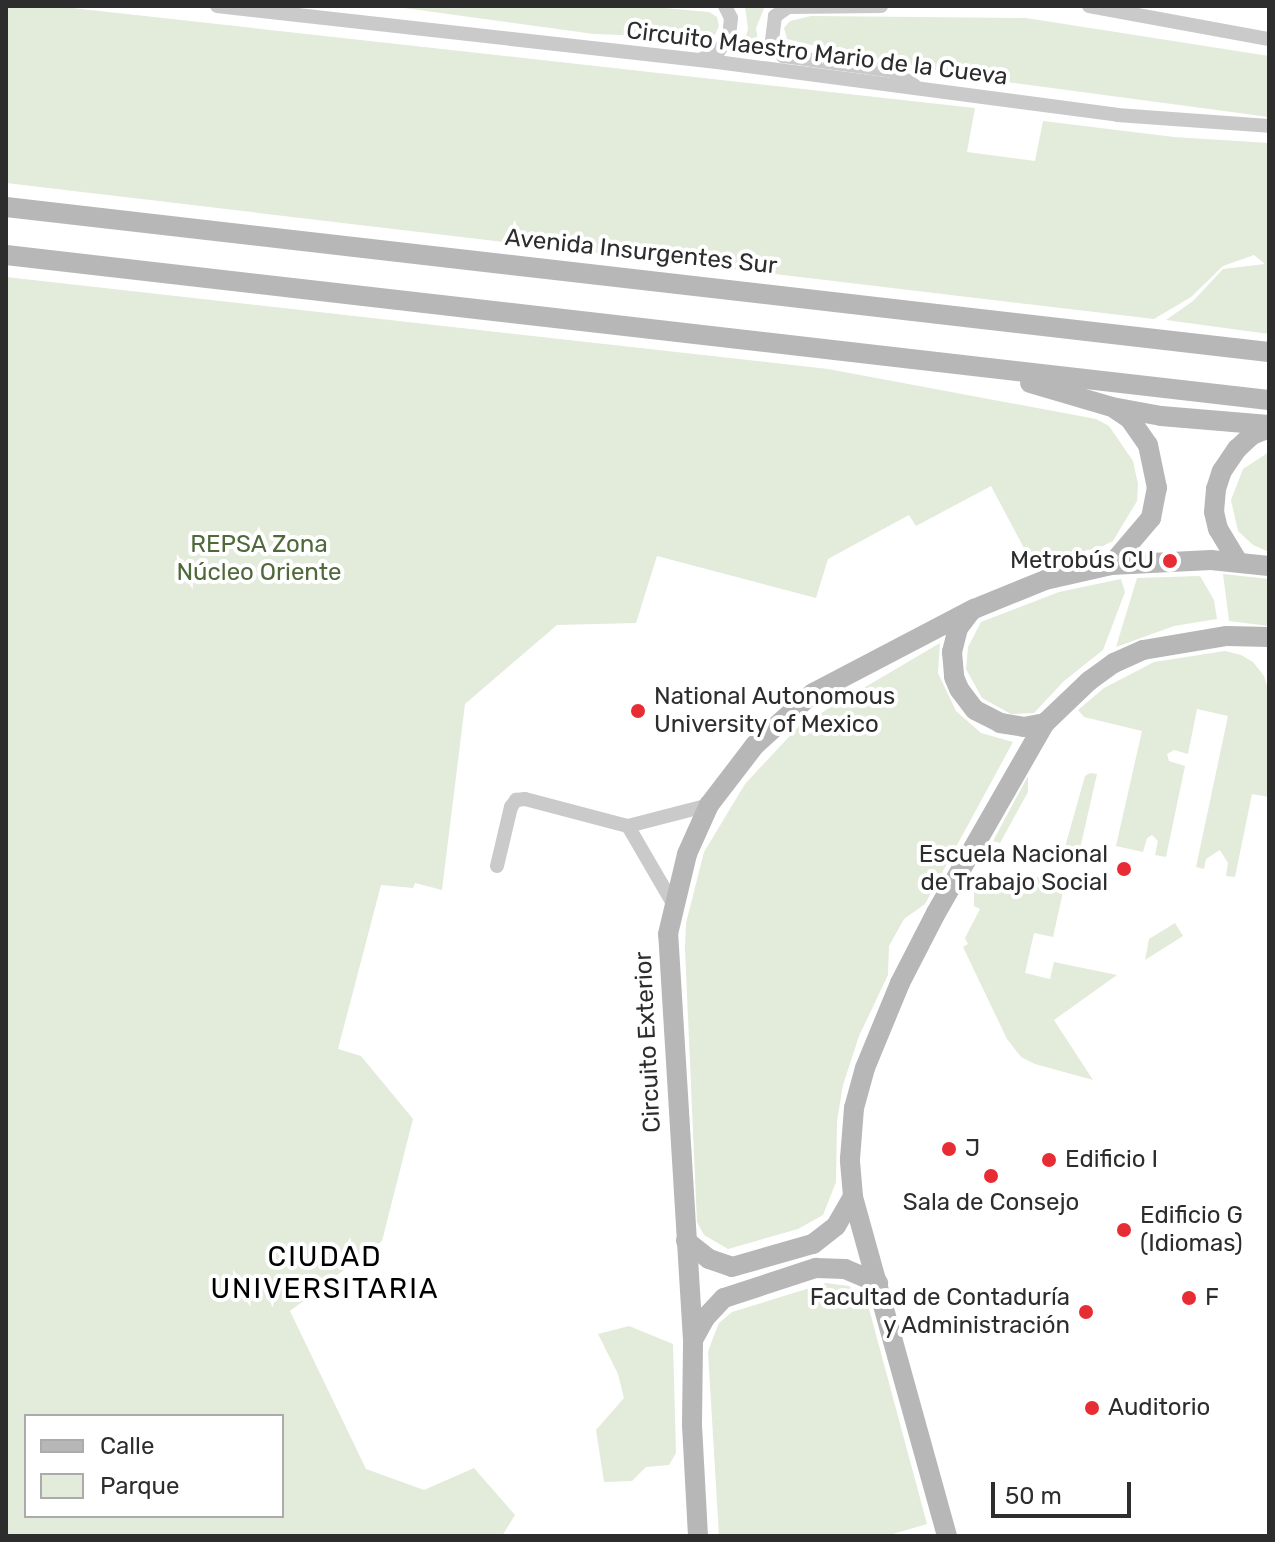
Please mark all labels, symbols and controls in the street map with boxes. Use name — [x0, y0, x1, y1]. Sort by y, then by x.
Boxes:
street label: Circuito Maestro Mario de la Cueva — [625, 16, 1009, 92]
street label: Avenida Insurgentes Sur — [503, 223, 779, 281]
park label: REPSA Zona Núcleo Oriente — [176, 531, 342, 587]
place label: Metrobús CU — [1010, 547, 1154, 575]
marker: Metrobús CU — [1161, 552, 1179, 570]
place label: National Autonomous University of Mexico — [654, 683, 896, 739]
marker: National Autonomous University of Mexico — [629, 702, 647, 720]
place label: Escuela Nacional de Trabajo Social — [919, 841, 1108, 897]
marker: Escuela Nacional de Trabajo Social — [1115, 860, 1133, 878]
street label: Circuito Exterior — [629, 951, 667, 1133]
place label: J — [965, 1135, 980, 1163]
marker: J — [940, 1140, 958, 1158]
place label: Edificio I — [1065, 1146, 1158, 1174]
marker: Edificio I — [1040, 1151, 1058, 1169]
marker: Sala de Consejo — [982, 1167, 1000, 1185]
place label: Sala de Consejo — [903, 1189, 1079, 1217]
place label: Edificio G (Idiomas) — [1140, 1202, 1243, 1258]
marker: Edificio G (Idiomas) — [1115, 1221, 1133, 1239]
district label: CIUDAD UNIVERSITARIA — [210, 1240, 440, 1306]
place label: Facultad de Contaduría y Administración — [810, 1284, 1070, 1340]
place label: F — [1205, 1284, 1219, 1312]
marker: F — [1180, 1289, 1198, 1307]
marker: Facultad de Contaduría y Administración — [1077, 1303, 1095, 1321]
place label: Auditorio — [1108, 1394, 1210, 1422]
marker: Auditorio — [1083, 1399, 1101, 1417]
legend — [24, 1414, 284, 1518]
text: Calle — [100, 1432, 154, 1460]
scale bar — [995, 1466, 1135, 1516]
text: Parque — [100, 1472, 179, 1500]
text: 50 m — [1005, 1482, 1062, 1510]

